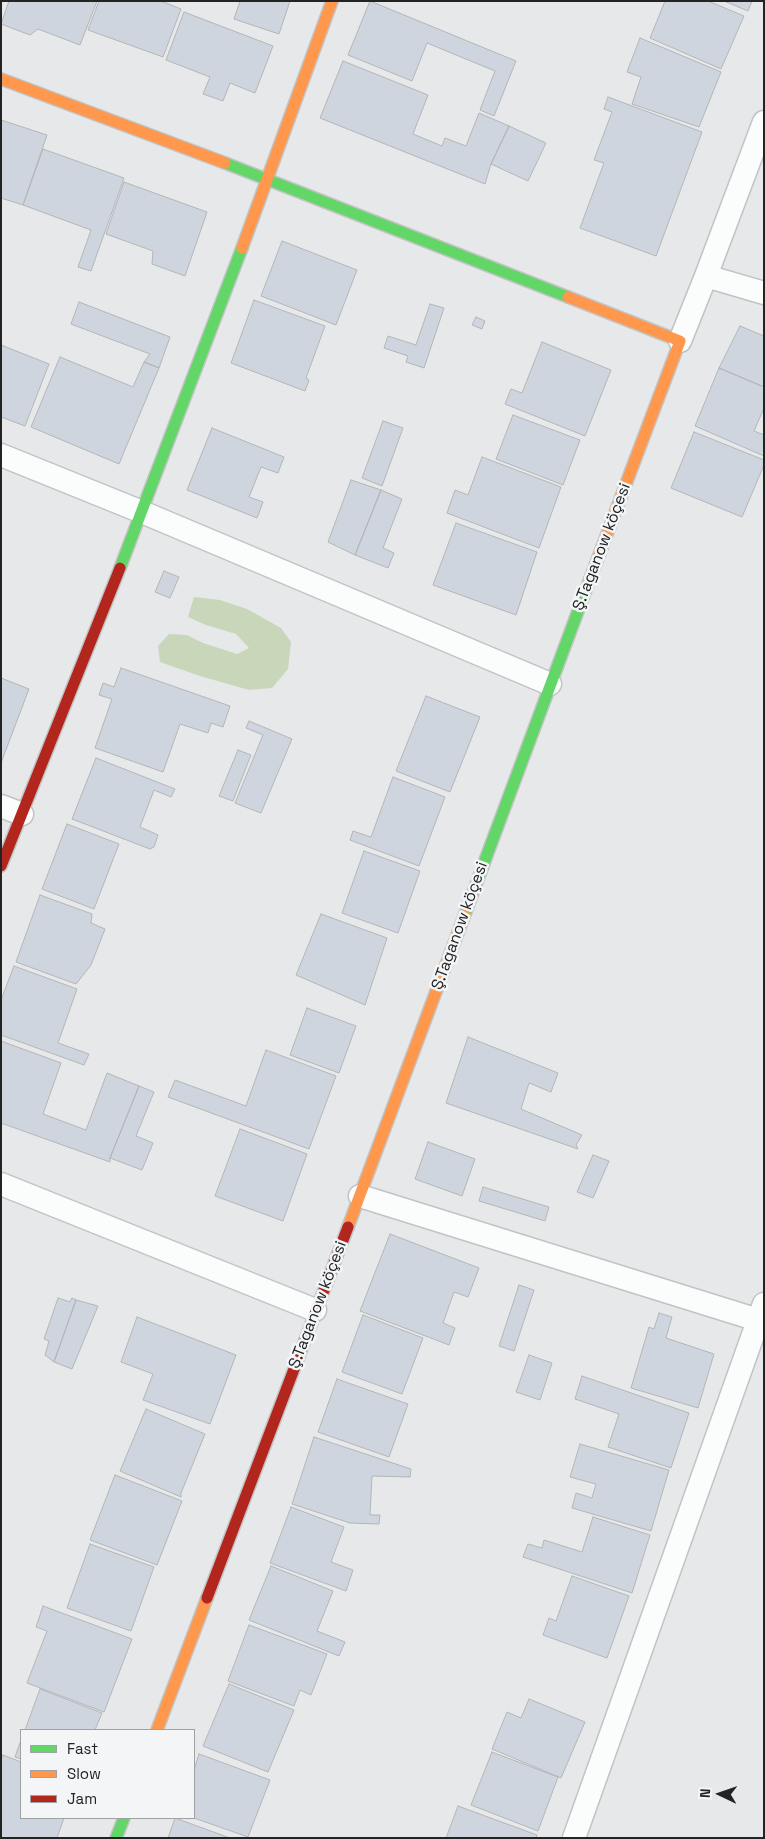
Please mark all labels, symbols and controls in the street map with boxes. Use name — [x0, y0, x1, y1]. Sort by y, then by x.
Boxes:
street label: Ş.Taganow köçesi — [569, 481, 635, 613]
street label: Ş.Taganow köçesi — [428, 859, 492, 993]
street label: Ş.Taganow köçesi — [285, 1239, 351, 1371]
legend — [20, 1729, 195, 1819]
text: Fast — [67, 1739, 98, 1758]
text: Slow — [67, 1764, 101, 1783]
north arrow — [695, 1769, 745, 1819]
text: N — [696, 1788, 714, 1798]
text: Jam — [67, 1789, 97, 1808]

